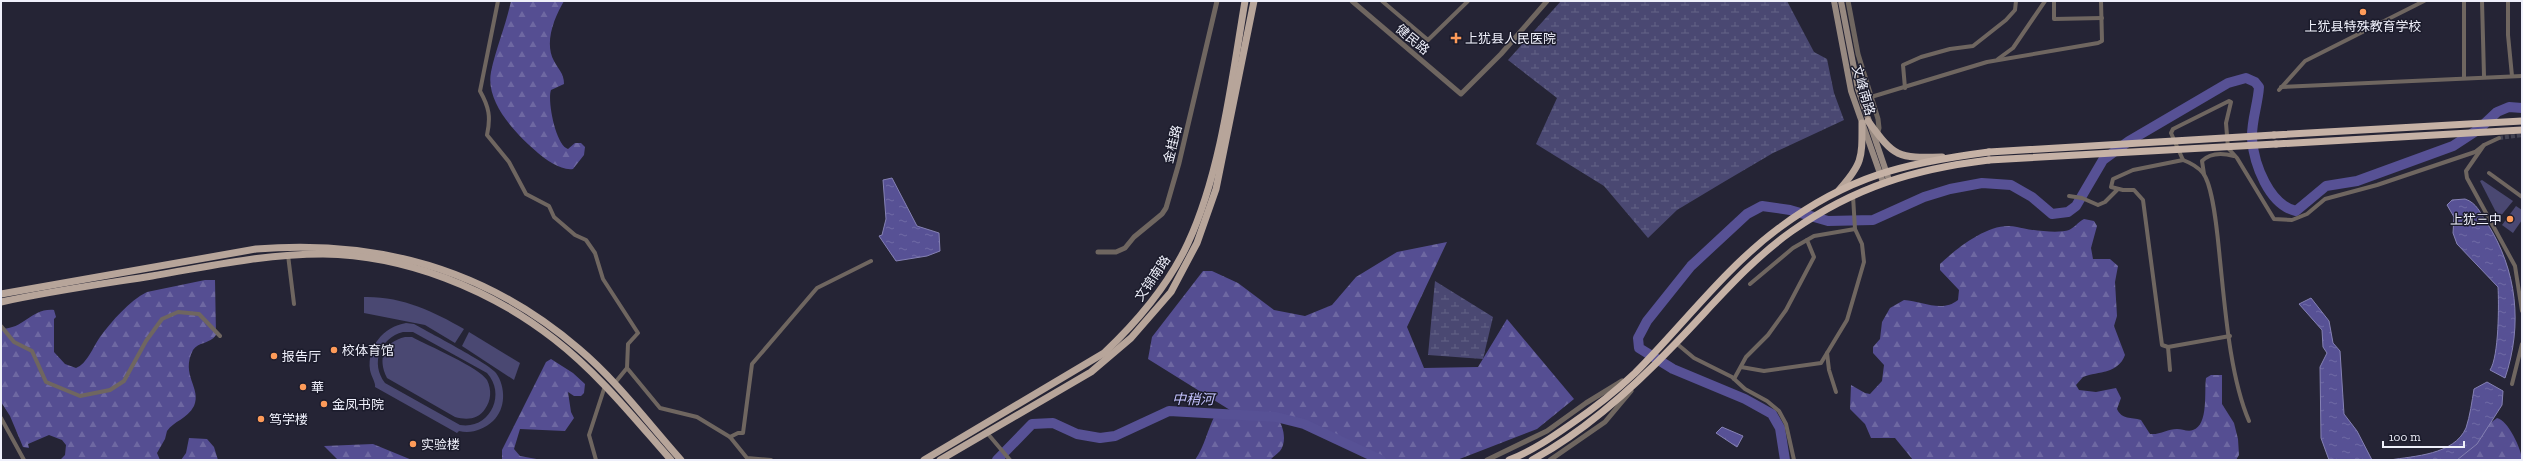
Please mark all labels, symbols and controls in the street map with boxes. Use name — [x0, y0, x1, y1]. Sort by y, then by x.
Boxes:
marker: 上犹县特殊教育学校 — [2358, 7, 2368, 17]
place label: 上犹县特殊教育学校 — [2304, 19, 2422, 34]
street label: 健民路 — [1393, 21, 1432, 58]
place label: 上犹县人民医院 — [1465, 31, 1556, 46]
marker: 上犹县人民医院 — [1450, 32, 1462, 44]
street label: 文峰南路 — [1849, 63, 1878, 117]
street label: 金桂路 — [1160, 123, 1184, 165]
place label: 上犹三中 — [2450, 212, 2502, 227]
marker: 上犹三中 — [2505, 214, 2515, 224]
street label: 文锦南路 — [1132, 253, 1173, 304]
place label: 校体育馆 — [342, 343, 394, 358]
marker: 校体育馆 — [329, 345, 339, 355]
place label: 报告厅 — [282, 349, 321, 364]
marker: 报告厅 — [269, 351, 279, 361]
place label: 華 — [311, 380, 324, 395]
marker: 華 — [298, 382, 308, 392]
water label: 中稍河 — [1172, 391, 1217, 408]
place label: 金凤书院 — [332, 397, 384, 412]
marker: 金凤书院 — [319, 399, 329, 409]
place label: 笃学楼 — [269, 412, 308, 427]
marker: 笃学楼 — [256, 414, 266, 424]
scale bar — [2383, 423, 2464, 449]
text: 100 m — [2389, 430, 2421, 444]
place label: 实验楼 — [421, 437, 460, 452]
marker: 实验楼 — [408, 439, 418, 449]

